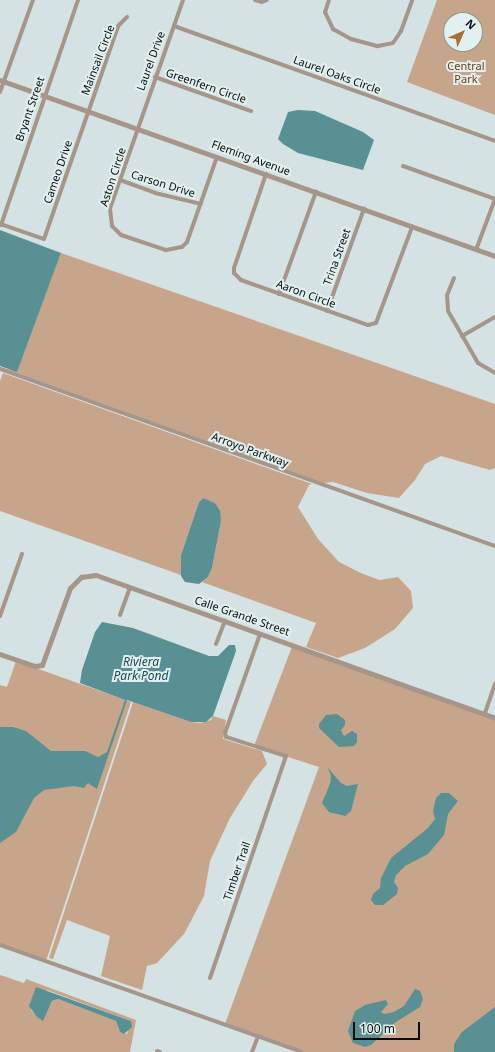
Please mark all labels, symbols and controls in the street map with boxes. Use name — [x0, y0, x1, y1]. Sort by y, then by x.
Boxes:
north arrow — [443, 12, 483, 52]
text: N — [463, 15, 480, 32]
street label: Mainsail Circle — [79, 23, 117, 97]
street label: Laurel Drive — [134, 30, 168, 92]
street label: Laurel Oaks Circle — [291, 53, 383, 97]
park label: Central Park — [447, 60, 485, 86]
street label: Greenfern Circle — [164, 66, 248, 106]
street label: Bryant Street — [13, 75, 47, 143]
street label: Cameo Drive — [41, 138, 75, 206]
street label: Fleming Avenue — [210, 138, 292, 178]
street label: Aston Circle — [97, 146, 129, 208]
street label: Carson Drive — [129, 168, 197, 200]
street label: Trina Street — [321, 227, 353, 287]
street label: Aaron Circle — [274, 277, 338, 311]
street label: Arroyo Parkway — [210, 430, 290, 470]
street label: Calle Grande Street — [193, 594, 291, 638]
water label: Riviera Park Pond — [114, 655, 168, 683]
street label: Timber Trail — [221, 840, 253, 902]
scale bar — [355, 1014, 422, 1040]
text: 100 m — [360, 1020, 395, 1037]

